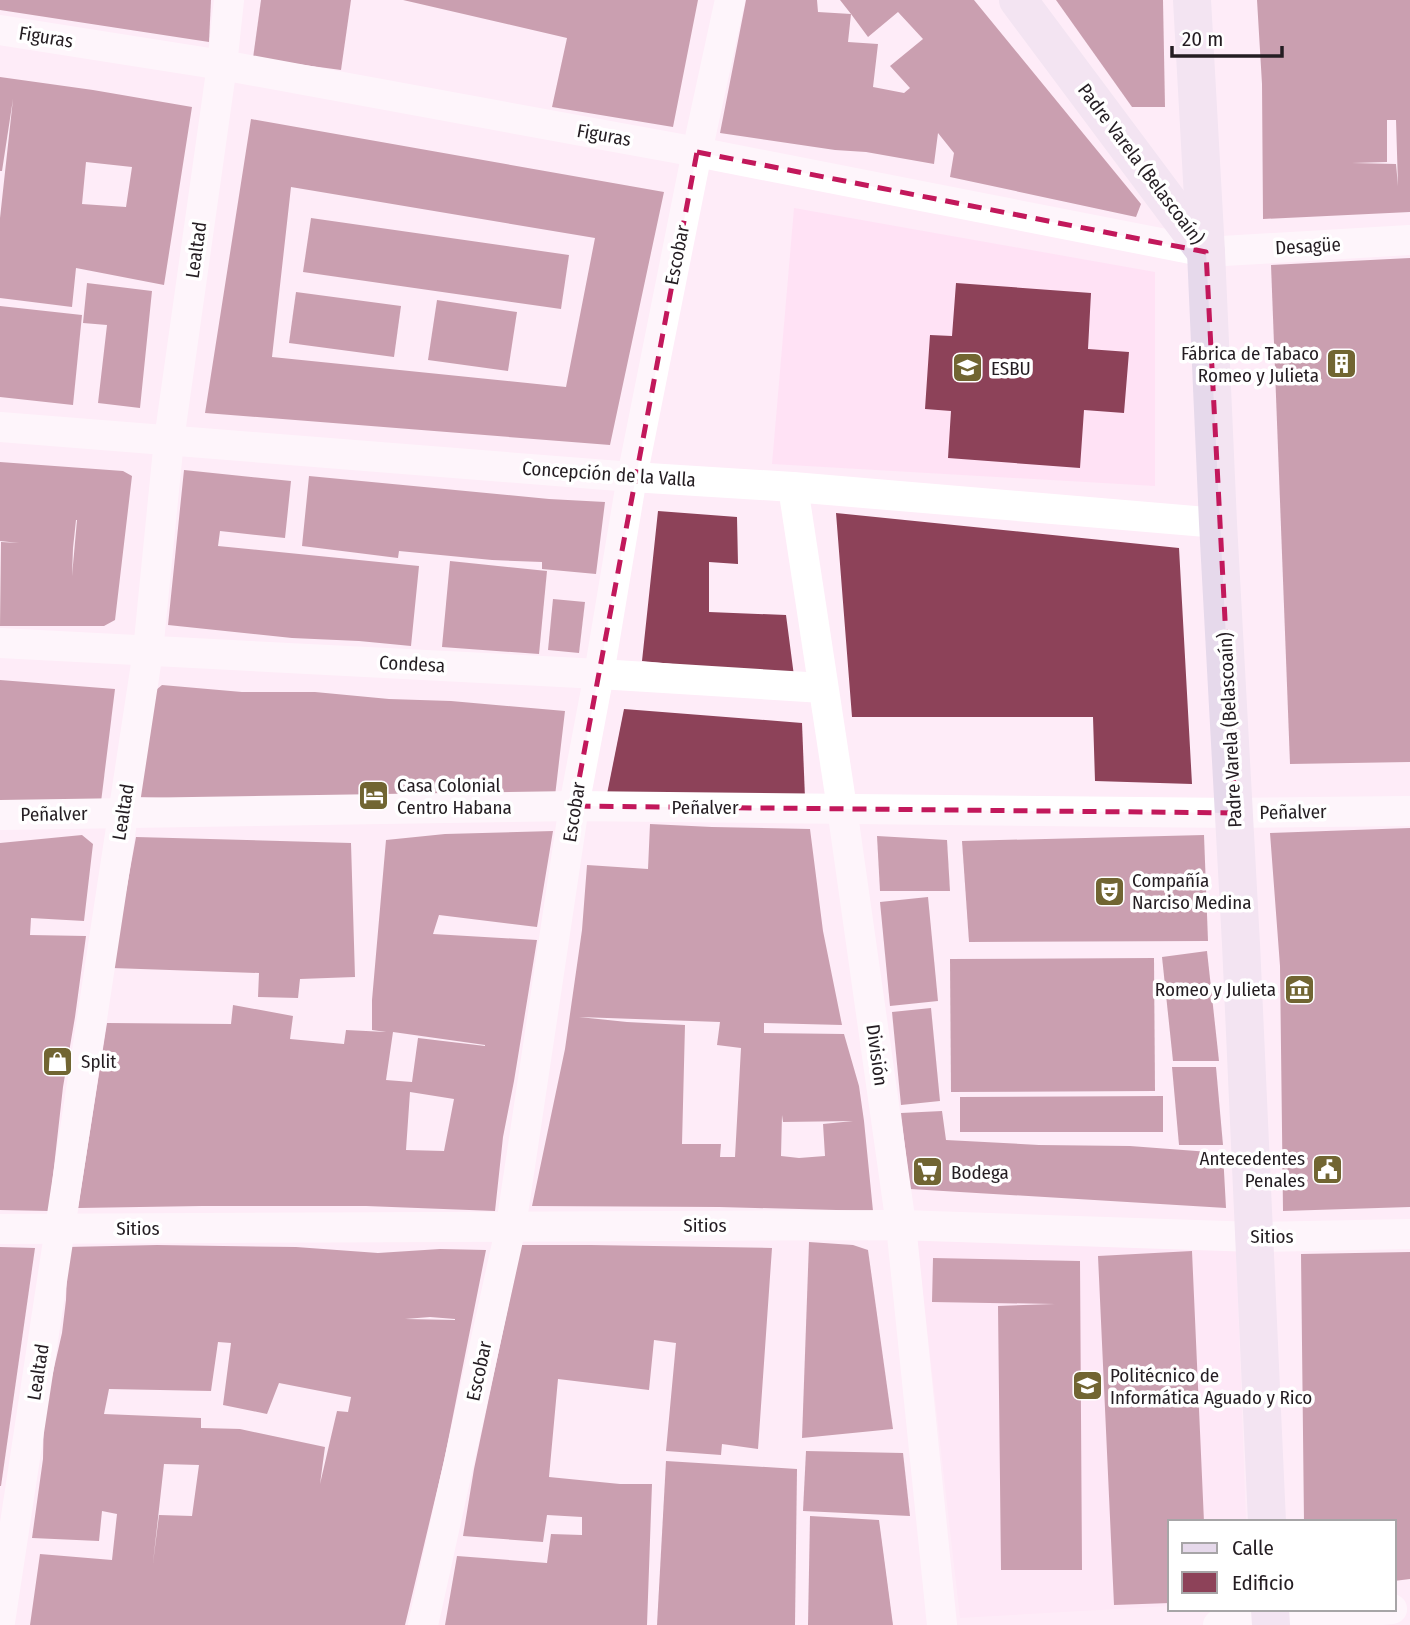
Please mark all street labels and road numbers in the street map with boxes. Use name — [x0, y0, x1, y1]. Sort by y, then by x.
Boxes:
street label: Figuras — [17, 21, 75, 53]
street label: Padre Varela (Belascoaín) — [1073, 79, 1209, 249]
street label: Figuras — [575, 119, 633, 151]
street label: Lealtad — [181, 220, 211, 280]
street label: Escobar — [660, 223, 694, 287]
street label: Desagüe — [1275, 233, 1341, 259]
street label: Concepción de la Valla — [521, 456, 697, 492]
street label: Padre Varela (Belascoaín) — [1213, 632, 1247, 828]
street label: Condesa — [378, 651, 446, 677]
street label: Escobar — [558, 780, 590, 844]
street label: Lealtad — [107, 782, 139, 842]
street label: Peñalver — [671, 796, 739, 819]
street label: Peñalver — [1259, 800, 1327, 824]
street label: Peñalver — [20, 802, 88, 826]
street label: División — [861, 1023, 893, 1087]
street label: Sitios — [683, 1214, 727, 1237]
street label: Sitios — [116, 1217, 160, 1240]
street label: Sitios — [1250, 1225, 1294, 1248]
street label: Escobar — [461, 1339, 497, 1403]
street label: Lealtad — [22, 1342, 54, 1402]

